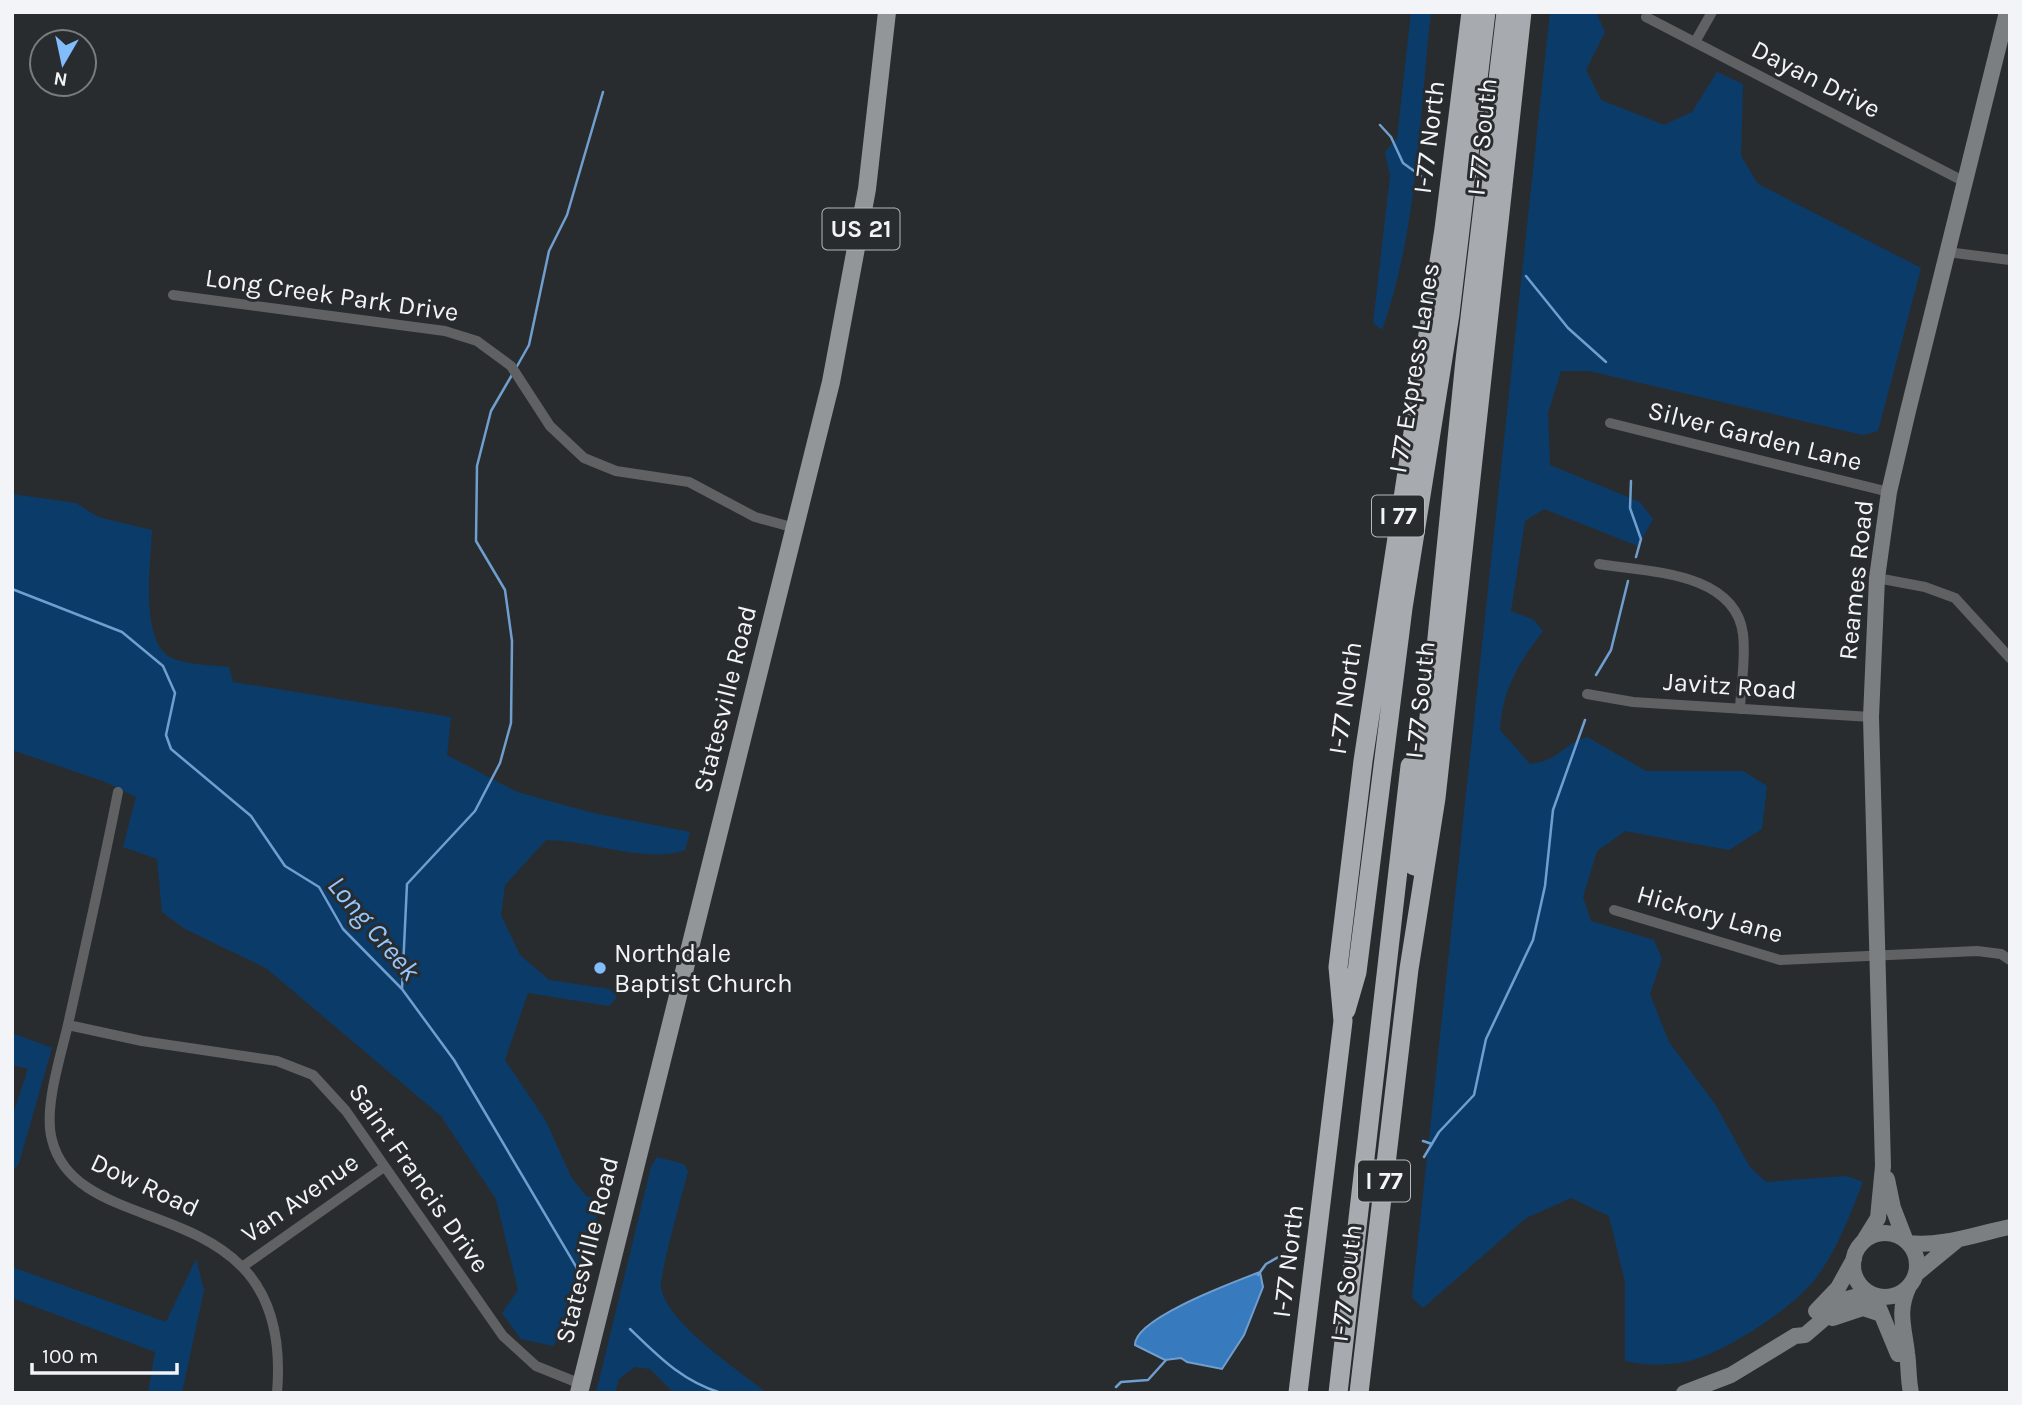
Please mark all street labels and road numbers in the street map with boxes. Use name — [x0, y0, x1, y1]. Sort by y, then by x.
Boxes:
street label: Dayan Drive — [1746, 33, 1886, 125]
street label: I-77 South — [1460, 77, 1504, 197]
street label: I-77 North — [1407, 79, 1451, 195]
road number: US 21 — [822, 209, 900, 250]
street label: I 77 Express Lanes — [1382, 261, 1446, 475]
street label: Long Creek Park Drive — [203, 262, 461, 328]
street label: Silver Garden Lane — [1645, 394, 1865, 478]
road number: I 77 — [1372, 495, 1424, 536]
street label: Reames Road — [1832, 498, 1880, 662]
street label: Statesville Road — [687, 602, 763, 796]
street label: I-77 North — [1322, 640, 1368, 756]
street label: I-77 South — [1398, 640, 1442, 760]
street label: Javitz Road — [1662, 666, 1798, 706]
street label: Hickory Lane — [1633, 878, 1787, 950]
street label: Saint Francis Drive — [342, 1077, 496, 1279]
street label: Dow Road — [86, 1146, 204, 1224]
street label: Van Avenue — [236, 1146, 364, 1250]
street label: Statesville Road — [549, 1153, 625, 1347]
road number: I 77 — [1358, 1161, 1410, 1202]
street label: I-77 North — [1266, 1203, 1310, 1319]
street label: I-77 South — [1323, 1223, 1369, 1343]

